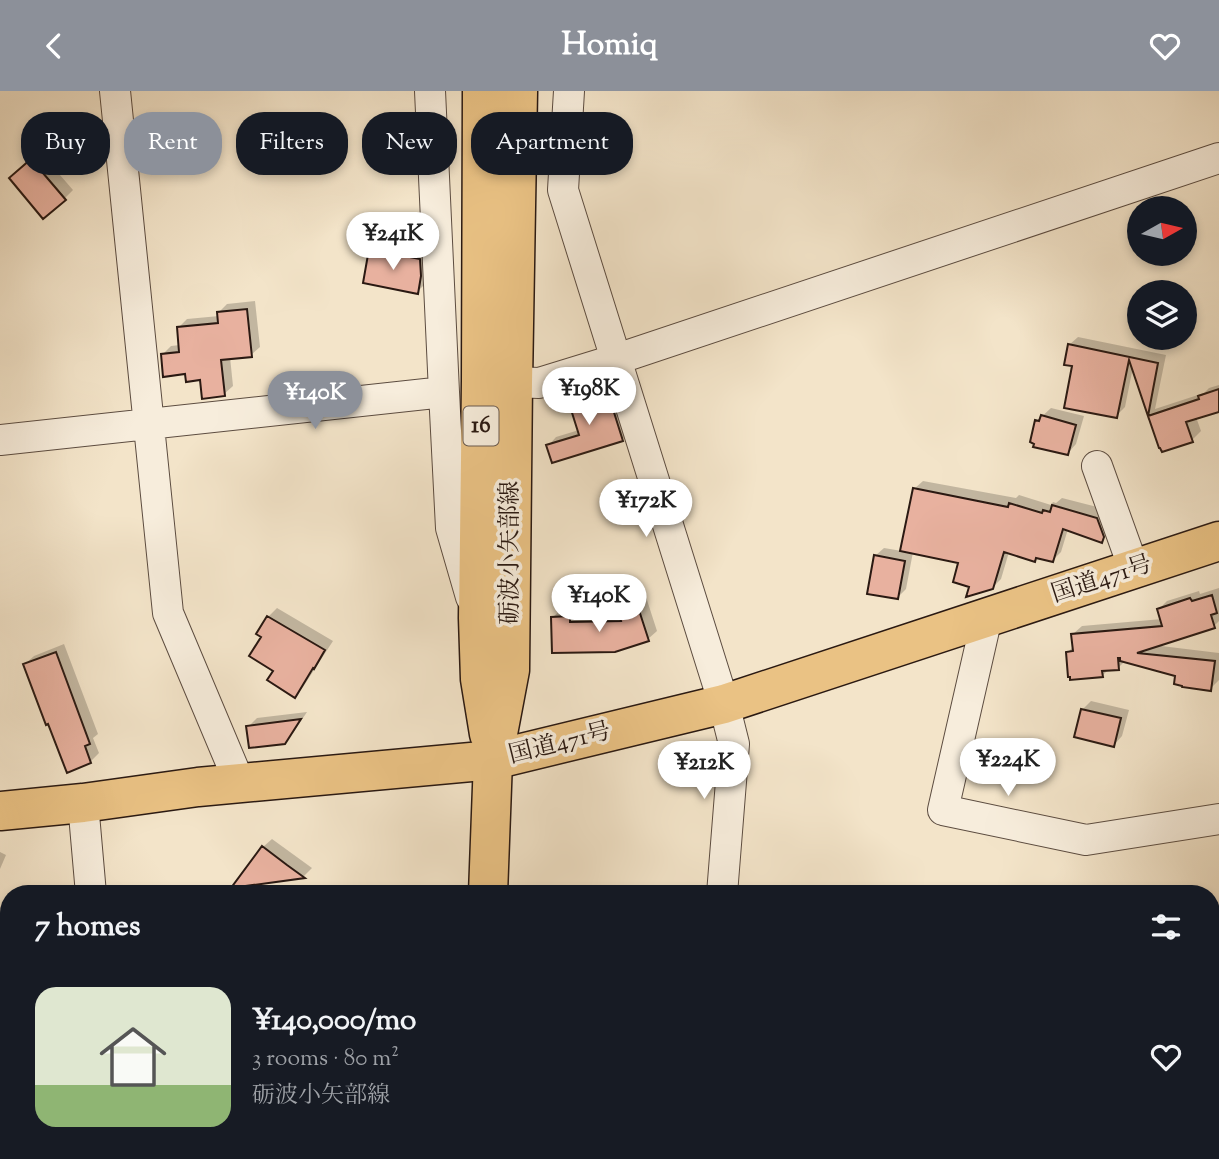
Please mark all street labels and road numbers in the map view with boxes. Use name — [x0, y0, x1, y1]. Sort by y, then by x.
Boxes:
road number: 16 — [463, 407, 498, 445]
street label: 砺波小矢部線 — [494, 481, 528, 625]
street label: 国道471号 — [1047, 548, 1157, 612]
street label: 国道471号 — [505, 715, 615, 773]

